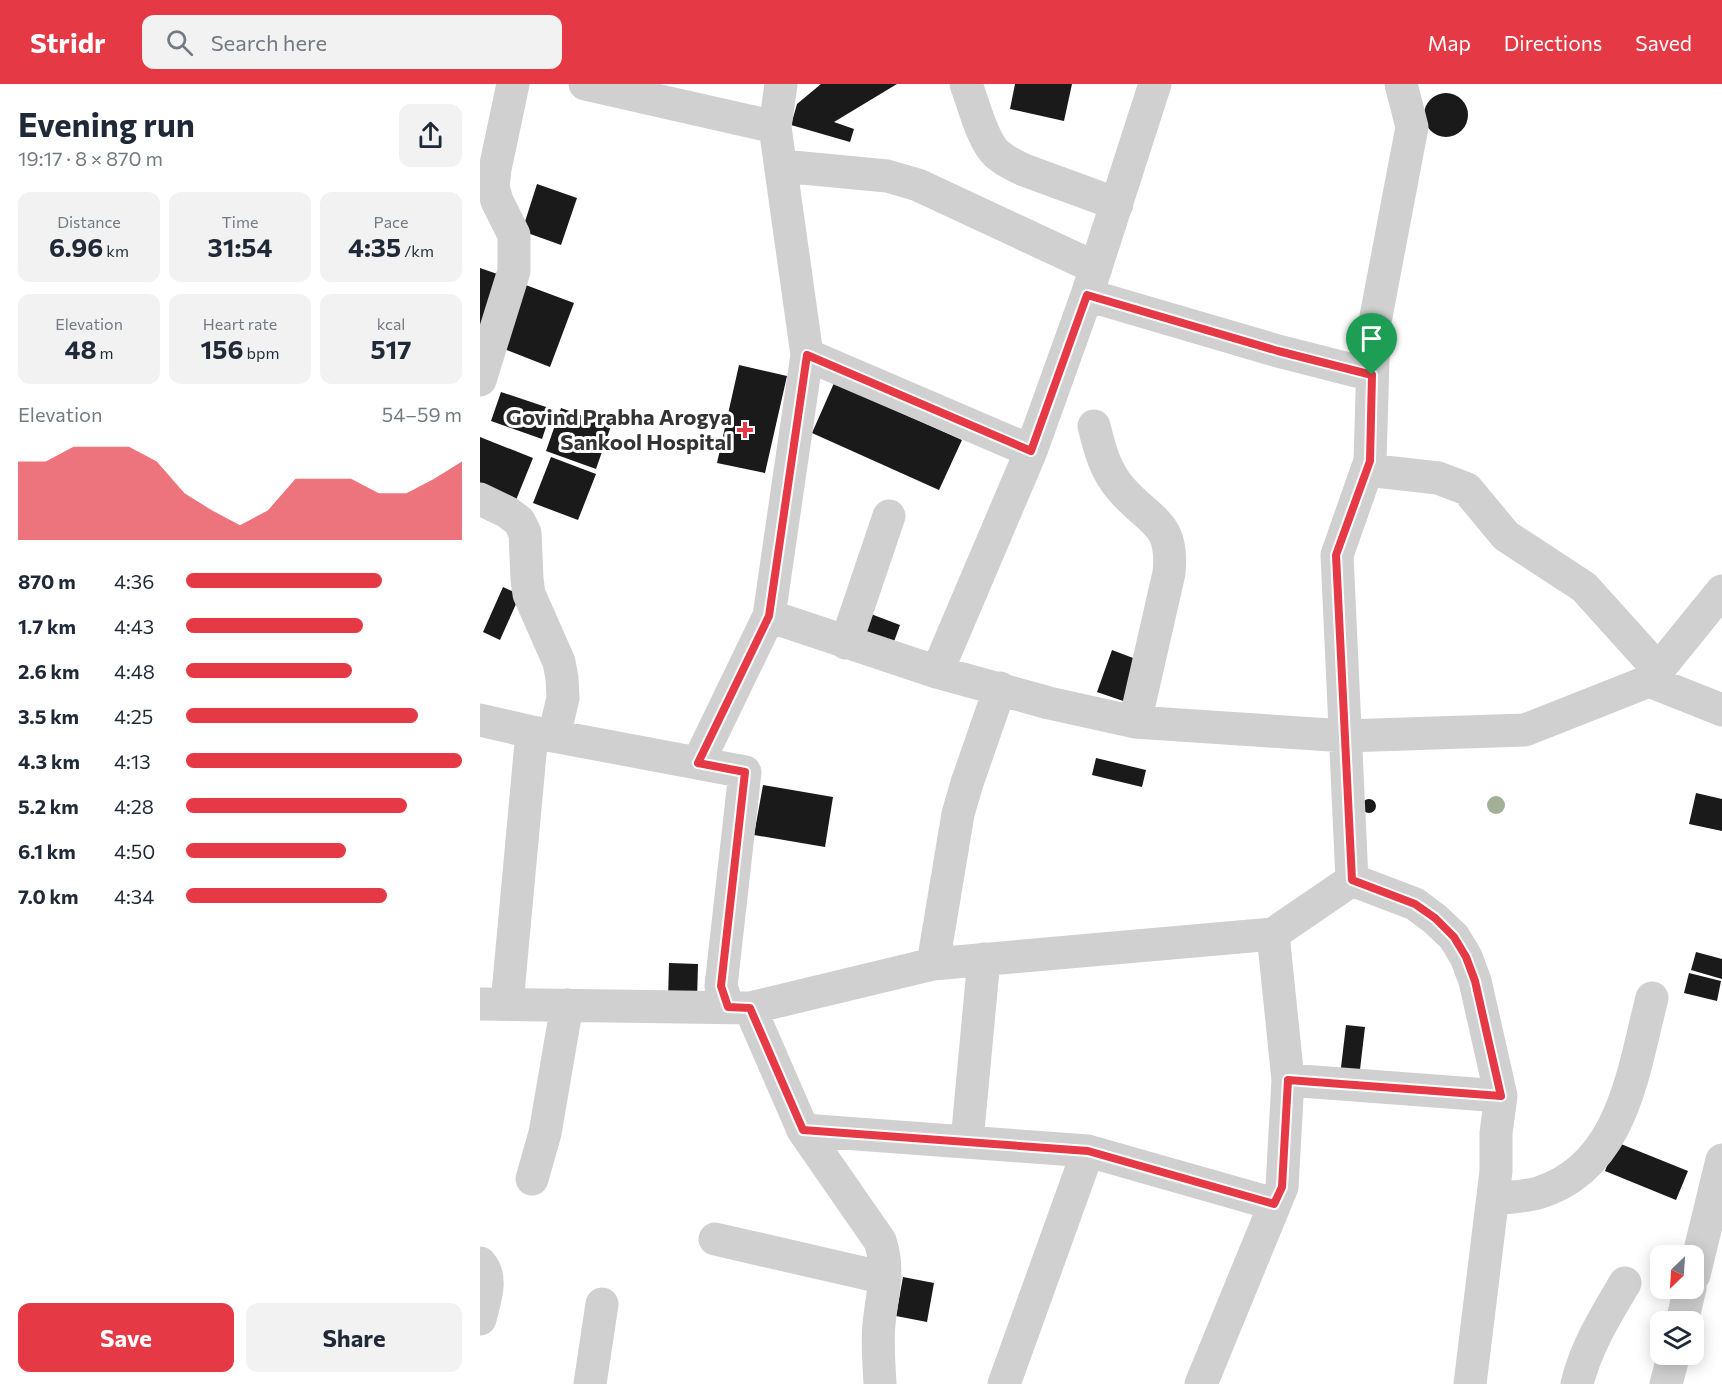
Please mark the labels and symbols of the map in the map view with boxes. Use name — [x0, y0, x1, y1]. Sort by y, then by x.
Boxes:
pin — [1346, 313, 1397, 375]
place label: Govind Prabha Arogya Sankool Hospital — [506, 403, 732, 455]
marker: Govind Prabha Arogya Sankool Hospital — [736, 421, 754, 439]
north arrow — [1650, 1245, 1704, 1299]

